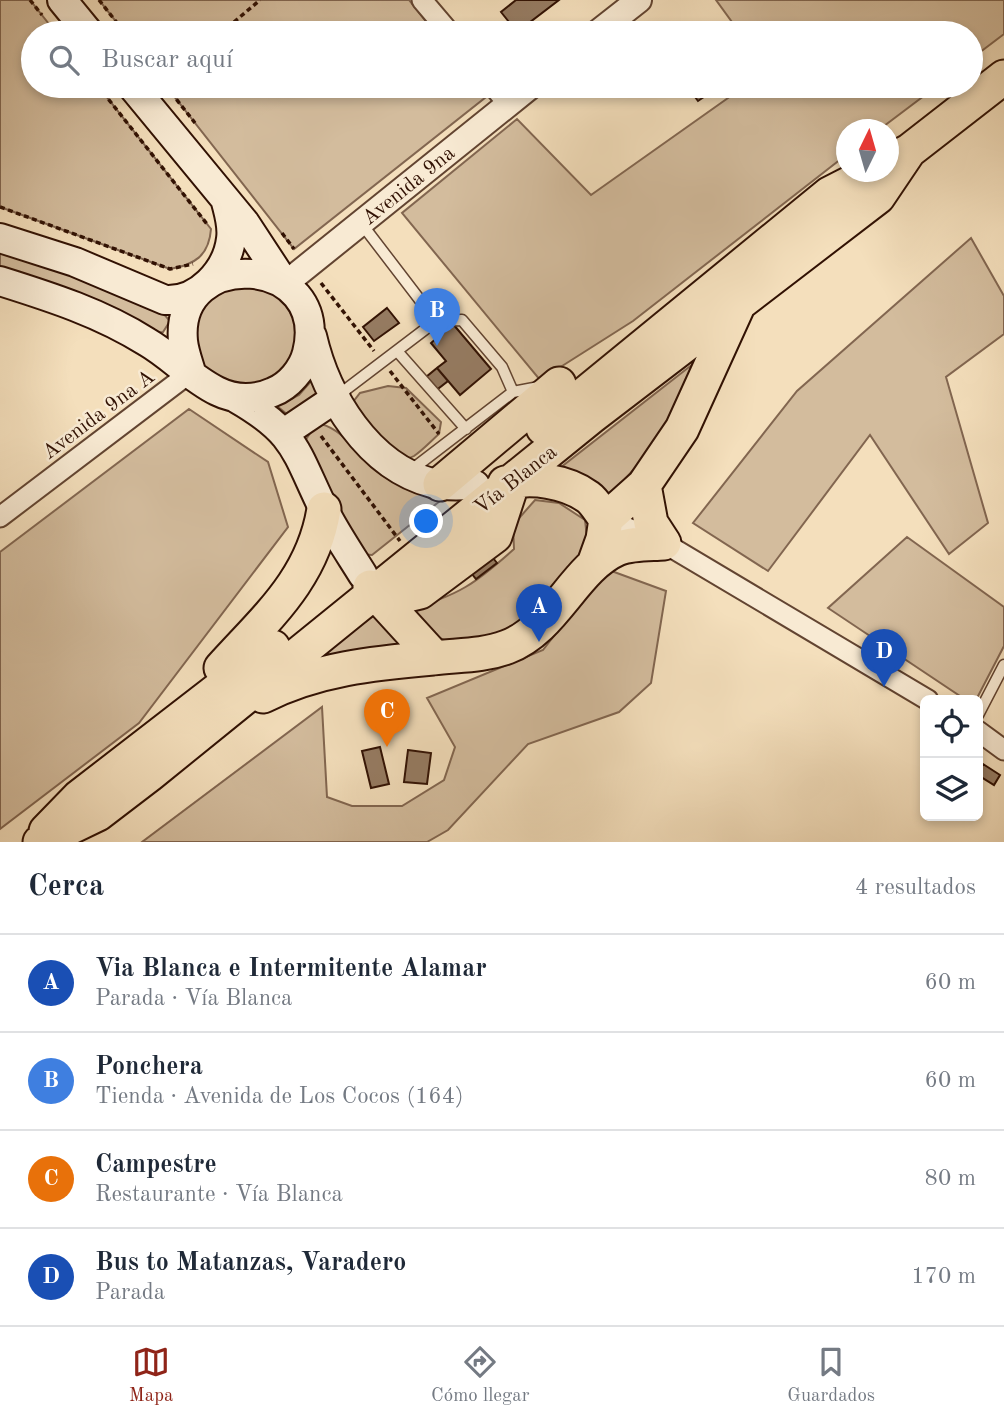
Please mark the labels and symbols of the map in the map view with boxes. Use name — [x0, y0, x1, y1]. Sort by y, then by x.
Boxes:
north arrow — [836, 119, 899, 182]
street label: Avenida 9na — [359, 143, 459, 230]
pin: B — [414, 288, 460, 346]
street label: Avenida 9na A — [39, 366, 159, 464]
street label: Vía Blanca — [471, 442, 561, 519]
your location — [409, 504, 443, 538]
pin: A — [516, 584, 562, 642]
pin: D — [861, 629, 907, 687]
pin: C — [364, 689, 410, 747]

